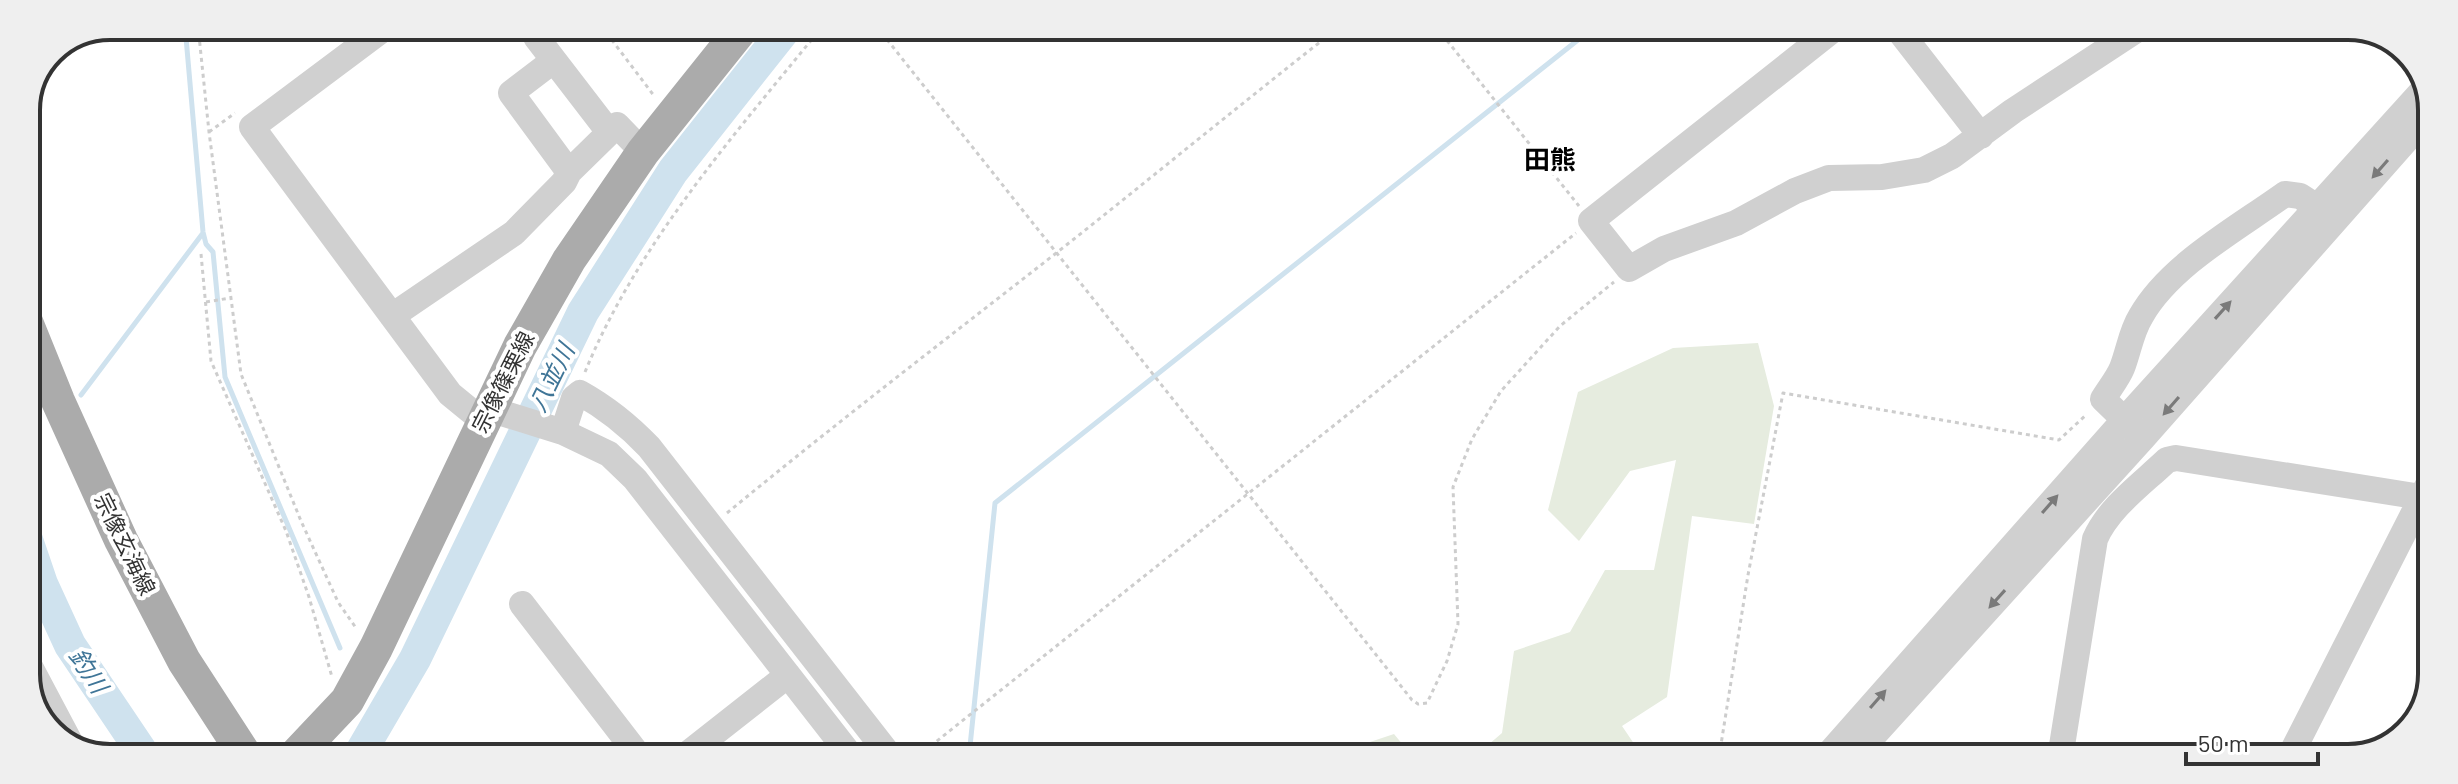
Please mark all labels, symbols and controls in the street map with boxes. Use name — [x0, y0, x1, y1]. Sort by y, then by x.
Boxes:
district label: 田熊 — [1524, 143, 1576, 174]
one-way arrow — [2372, 159, 2389, 179]
one-way arrow — [2214, 301, 2232, 320]
street label: 宗像篠栗線 — [466, 327, 539, 436]
water label: 八並川 — [522, 336, 581, 416]
one-way arrow — [2163, 396, 2180, 416]
street label: 宗像玄海線 — [90, 488, 162, 599]
one-way arrow — [2040, 495, 2058, 514]
one-way arrow — [1989, 589, 2006, 609]
water label: 釣川 — [64, 642, 116, 701]
one-way arrow — [1868, 689, 1886, 708]
scale bar — [2186, 716, 2318, 766]
text: 50 m — [2198, 728, 2249, 757]

